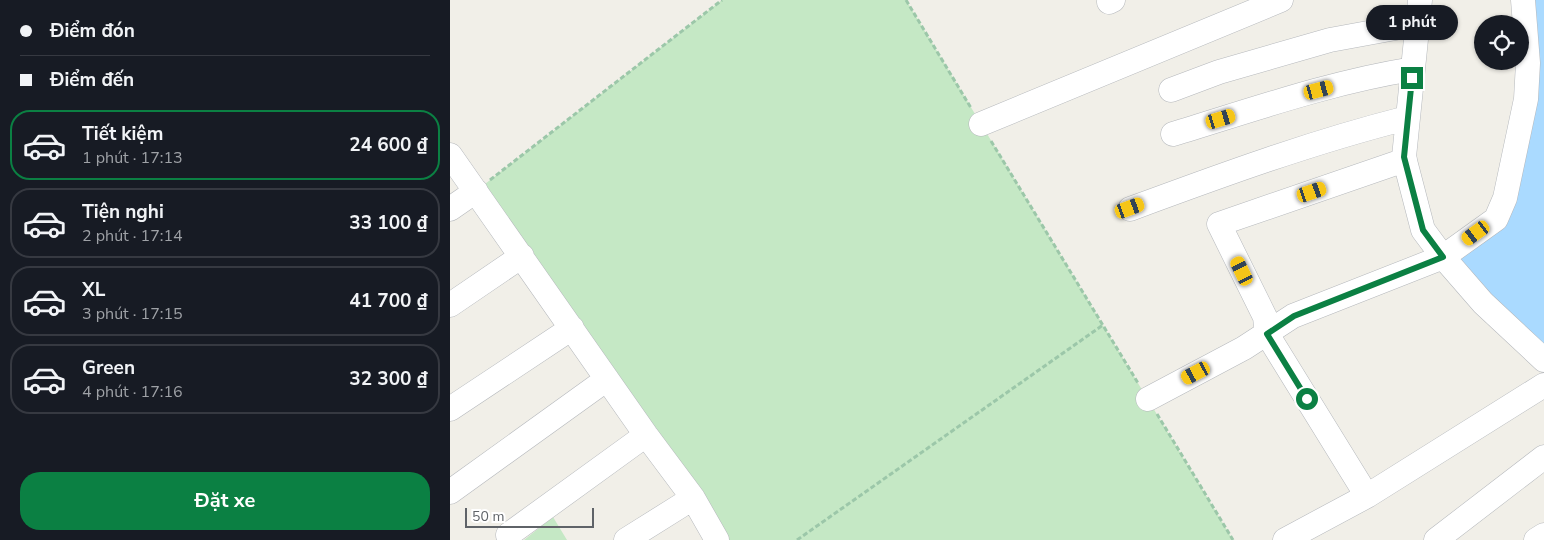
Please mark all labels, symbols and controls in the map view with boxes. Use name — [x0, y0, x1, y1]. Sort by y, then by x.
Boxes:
callout: 1 phút — [1366, 5, 1458, 40]
text: 1 phút — [1388, 11, 1436, 33]
map controls — [1474, 15, 1529, 70]
button: locate — [1474, 15, 1529, 70]
text: Điểm đón — [50, 18, 135, 44]
text: Điểm đến — [50, 67, 134, 93]
route end — [1401, 67, 1423, 89]
car — [1302, 79, 1335, 101]
car — [1204, 107, 1237, 131]
text: Tiết kiệm — [82, 121, 163, 147]
icon: car — [22, 123, 67, 168]
text: 24 600 ₫ — [349, 132, 428, 158]
text: 1 phút · 17:13 — [82, 147, 183, 169]
car — [1295, 180, 1328, 204]
car — [1113, 196, 1146, 220]
text: Tiện nghi — [82, 199, 164, 225]
icon: car — [22, 201, 67, 246]
text: 33 100 ₫ — [349, 210, 428, 236]
car — [1459, 218, 1492, 248]
text: 2 phút · 17:14 — [82, 225, 183, 247]
car — [1228, 254, 1255, 288]
text: XL — [82, 277, 105, 303]
icon: car — [22, 279, 67, 324]
text: 41 700 ₫ — [349, 288, 428, 314]
text: 3 phút · 17:15 — [82, 303, 183, 325]
text: Green — [82, 355, 135, 381]
icon: car — [22, 357, 67, 402]
car — [1179, 359, 1212, 387]
text: 32 300 ₫ — [349, 366, 428, 392]
text: 4 phút · 17:16 — [82, 381, 183, 403]
route start — [1296, 388, 1318, 410]
button: Đặt xe — [20, 472, 430, 530]
scale bar — [465, 505, 594, 528]
text: 50 m — [472, 507, 504, 526]

